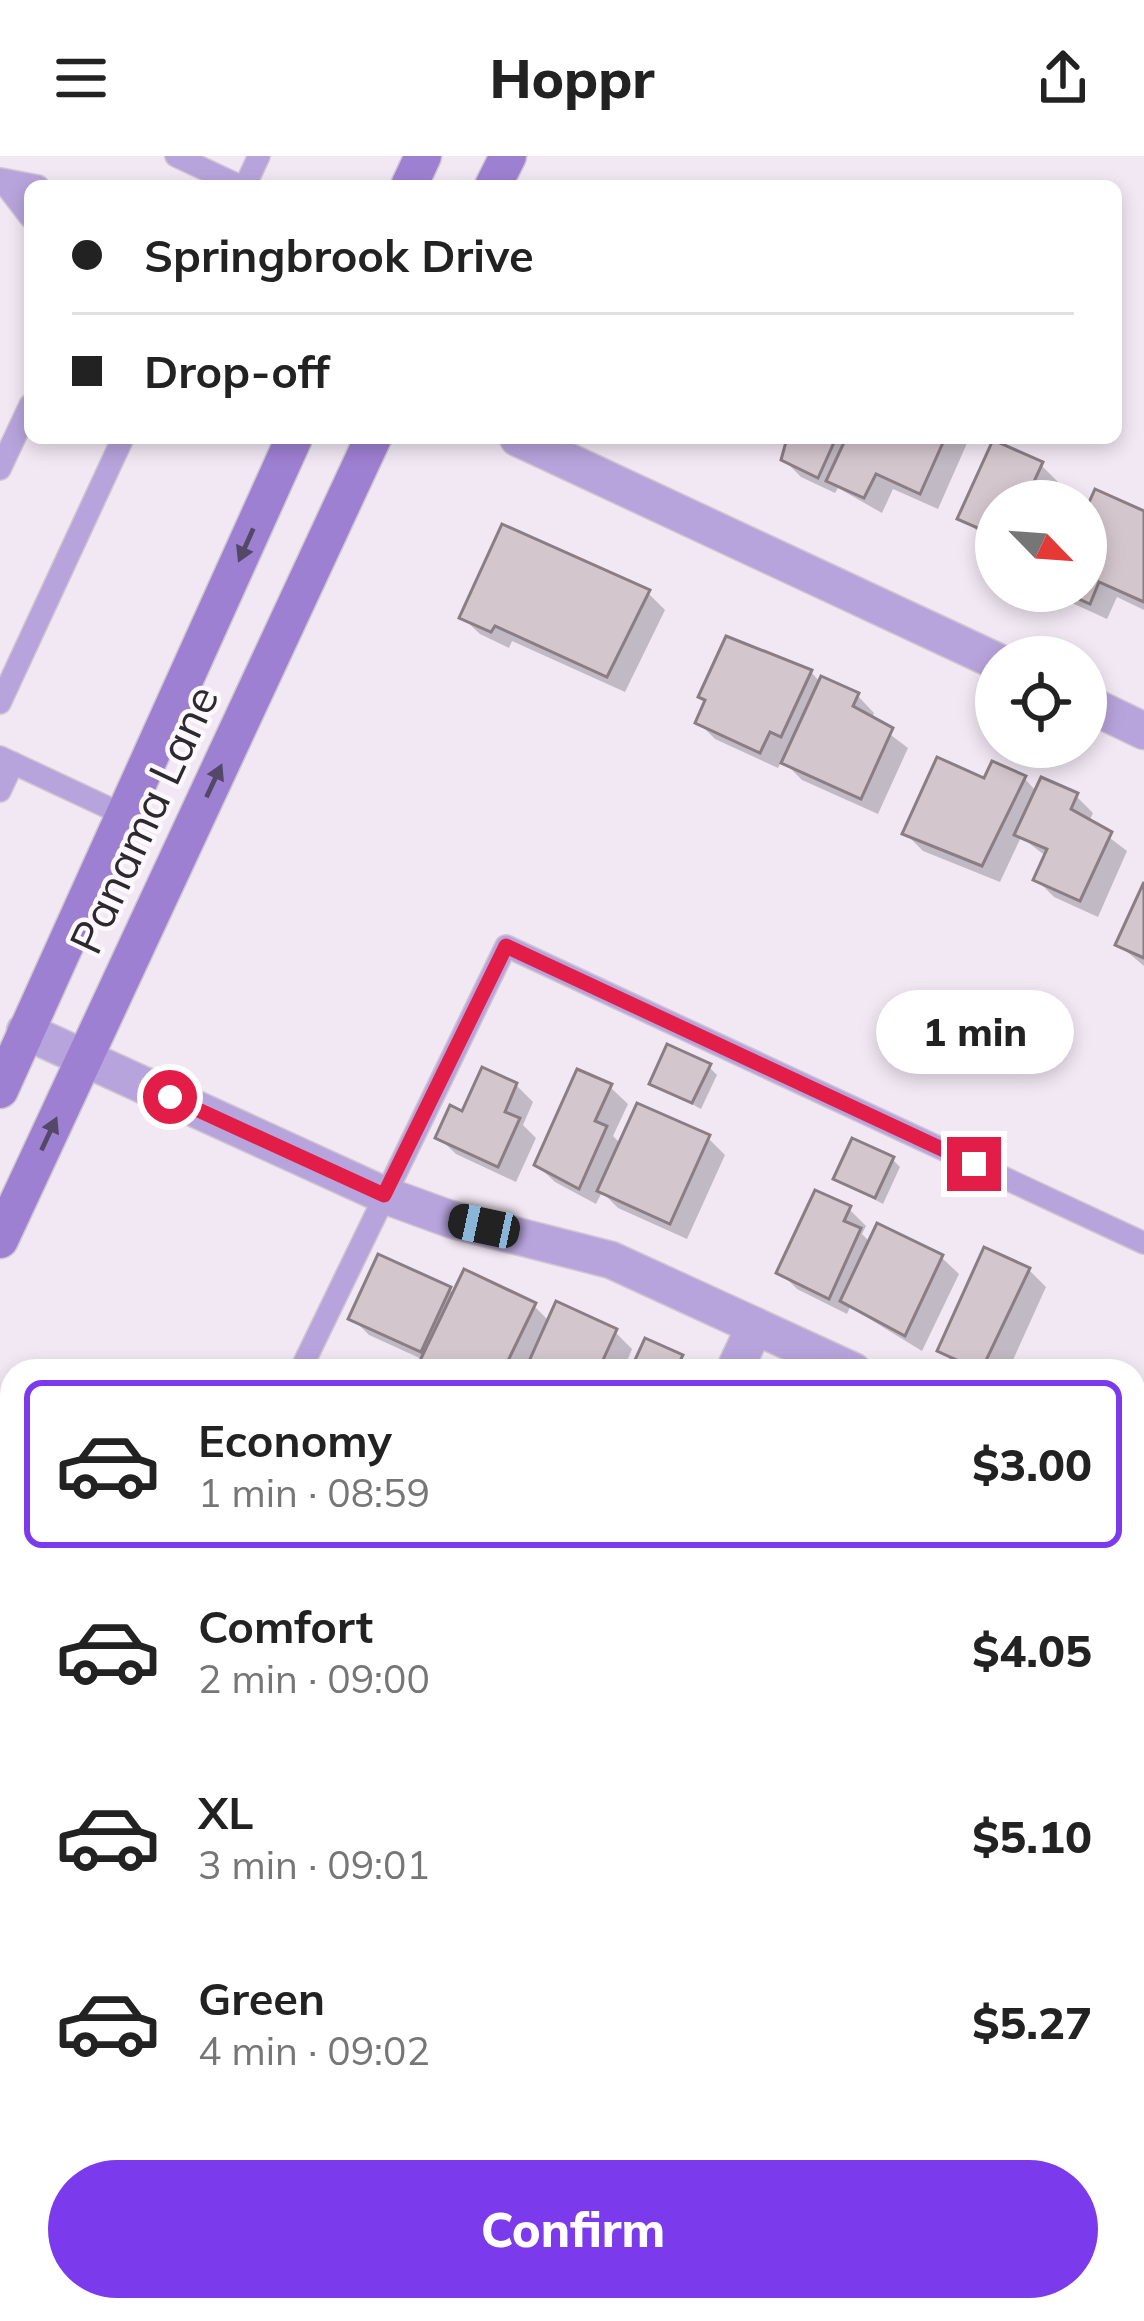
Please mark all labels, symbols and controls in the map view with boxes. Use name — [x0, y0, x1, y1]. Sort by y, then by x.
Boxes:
text: Hoppr — [489, 44, 655, 112]
icon: menu — [48, 45, 114, 111]
icon: share — [1030, 45, 1096, 111]
text: Springbrook Drive — [144, 227, 534, 283]
text: Drop-off — [144, 343, 330, 399]
north arrow — [975, 480, 1107, 612]
map controls — [975, 480, 1107, 768]
one-way arrow — [236, 527, 256, 562]
button: locate — [975, 636, 1107, 768]
street label: Panama Lane — [57, 676, 229, 962]
one-way arrow — [204, 763, 224, 798]
callout: 1 min — [875, 990, 1073, 1074]
text: 1 min — [923, 1007, 1027, 1056]
route start — [143, 1070, 197, 1124]
one-way arrow — [39, 1116, 59, 1151]
route end — [947, 1137, 1001, 1191]
car — [445, 1201, 523, 1251]
icon: car — [54, 1410, 162, 1518]
text: Economy — [198, 1412, 392, 1468]
text: $3.00 — [972, 1436, 1092, 1492]
text: 1 min · 08:59 — [198, 1468, 430, 1517]
icon: car — [54, 1596, 162, 1704]
text: Comfort — [198, 1598, 373, 1654]
text: $4.05 — [972, 1622, 1092, 1678]
text: 2 min · 09:00 — [198, 1654, 430, 1703]
icon: car — [54, 1782, 162, 1890]
text: XL — [198, 1784, 253, 1840]
text: $5.10 — [972, 1808, 1092, 1864]
text: 3 min · 09:01 — [198, 1840, 430, 1889]
icon: car — [54, 1968, 162, 2076]
text: Green — [198, 1970, 325, 2026]
text: $5.27 — [972, 1994, 1092, 2050]
text: 4 min · 09:02 — [198, 2026, 430, 2075]
button: Confirm — [48, 2160, 1098, 2298]

